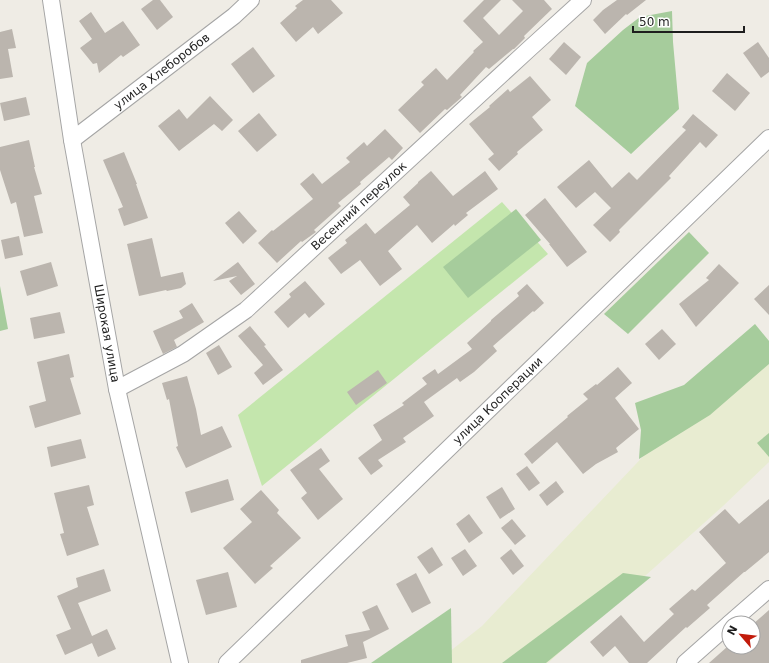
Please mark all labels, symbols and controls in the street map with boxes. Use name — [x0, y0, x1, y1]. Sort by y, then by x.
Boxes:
scale bar — [633, 8, 744, 34]
text: 50 m — [639, 15, 670, 29]
street label: улица Хлеборобов — [111, 30, 212, 112]
street label: Весенний переулок — [308, 159, 409, 253]
street label: Широкая улица — [91, 283, 123, 383]
street label: улица Кооперации — [450, 354, 545, 447]
north arrow — [721, 615, 761, 655]
text: N — [725, 623, 741, 638]

